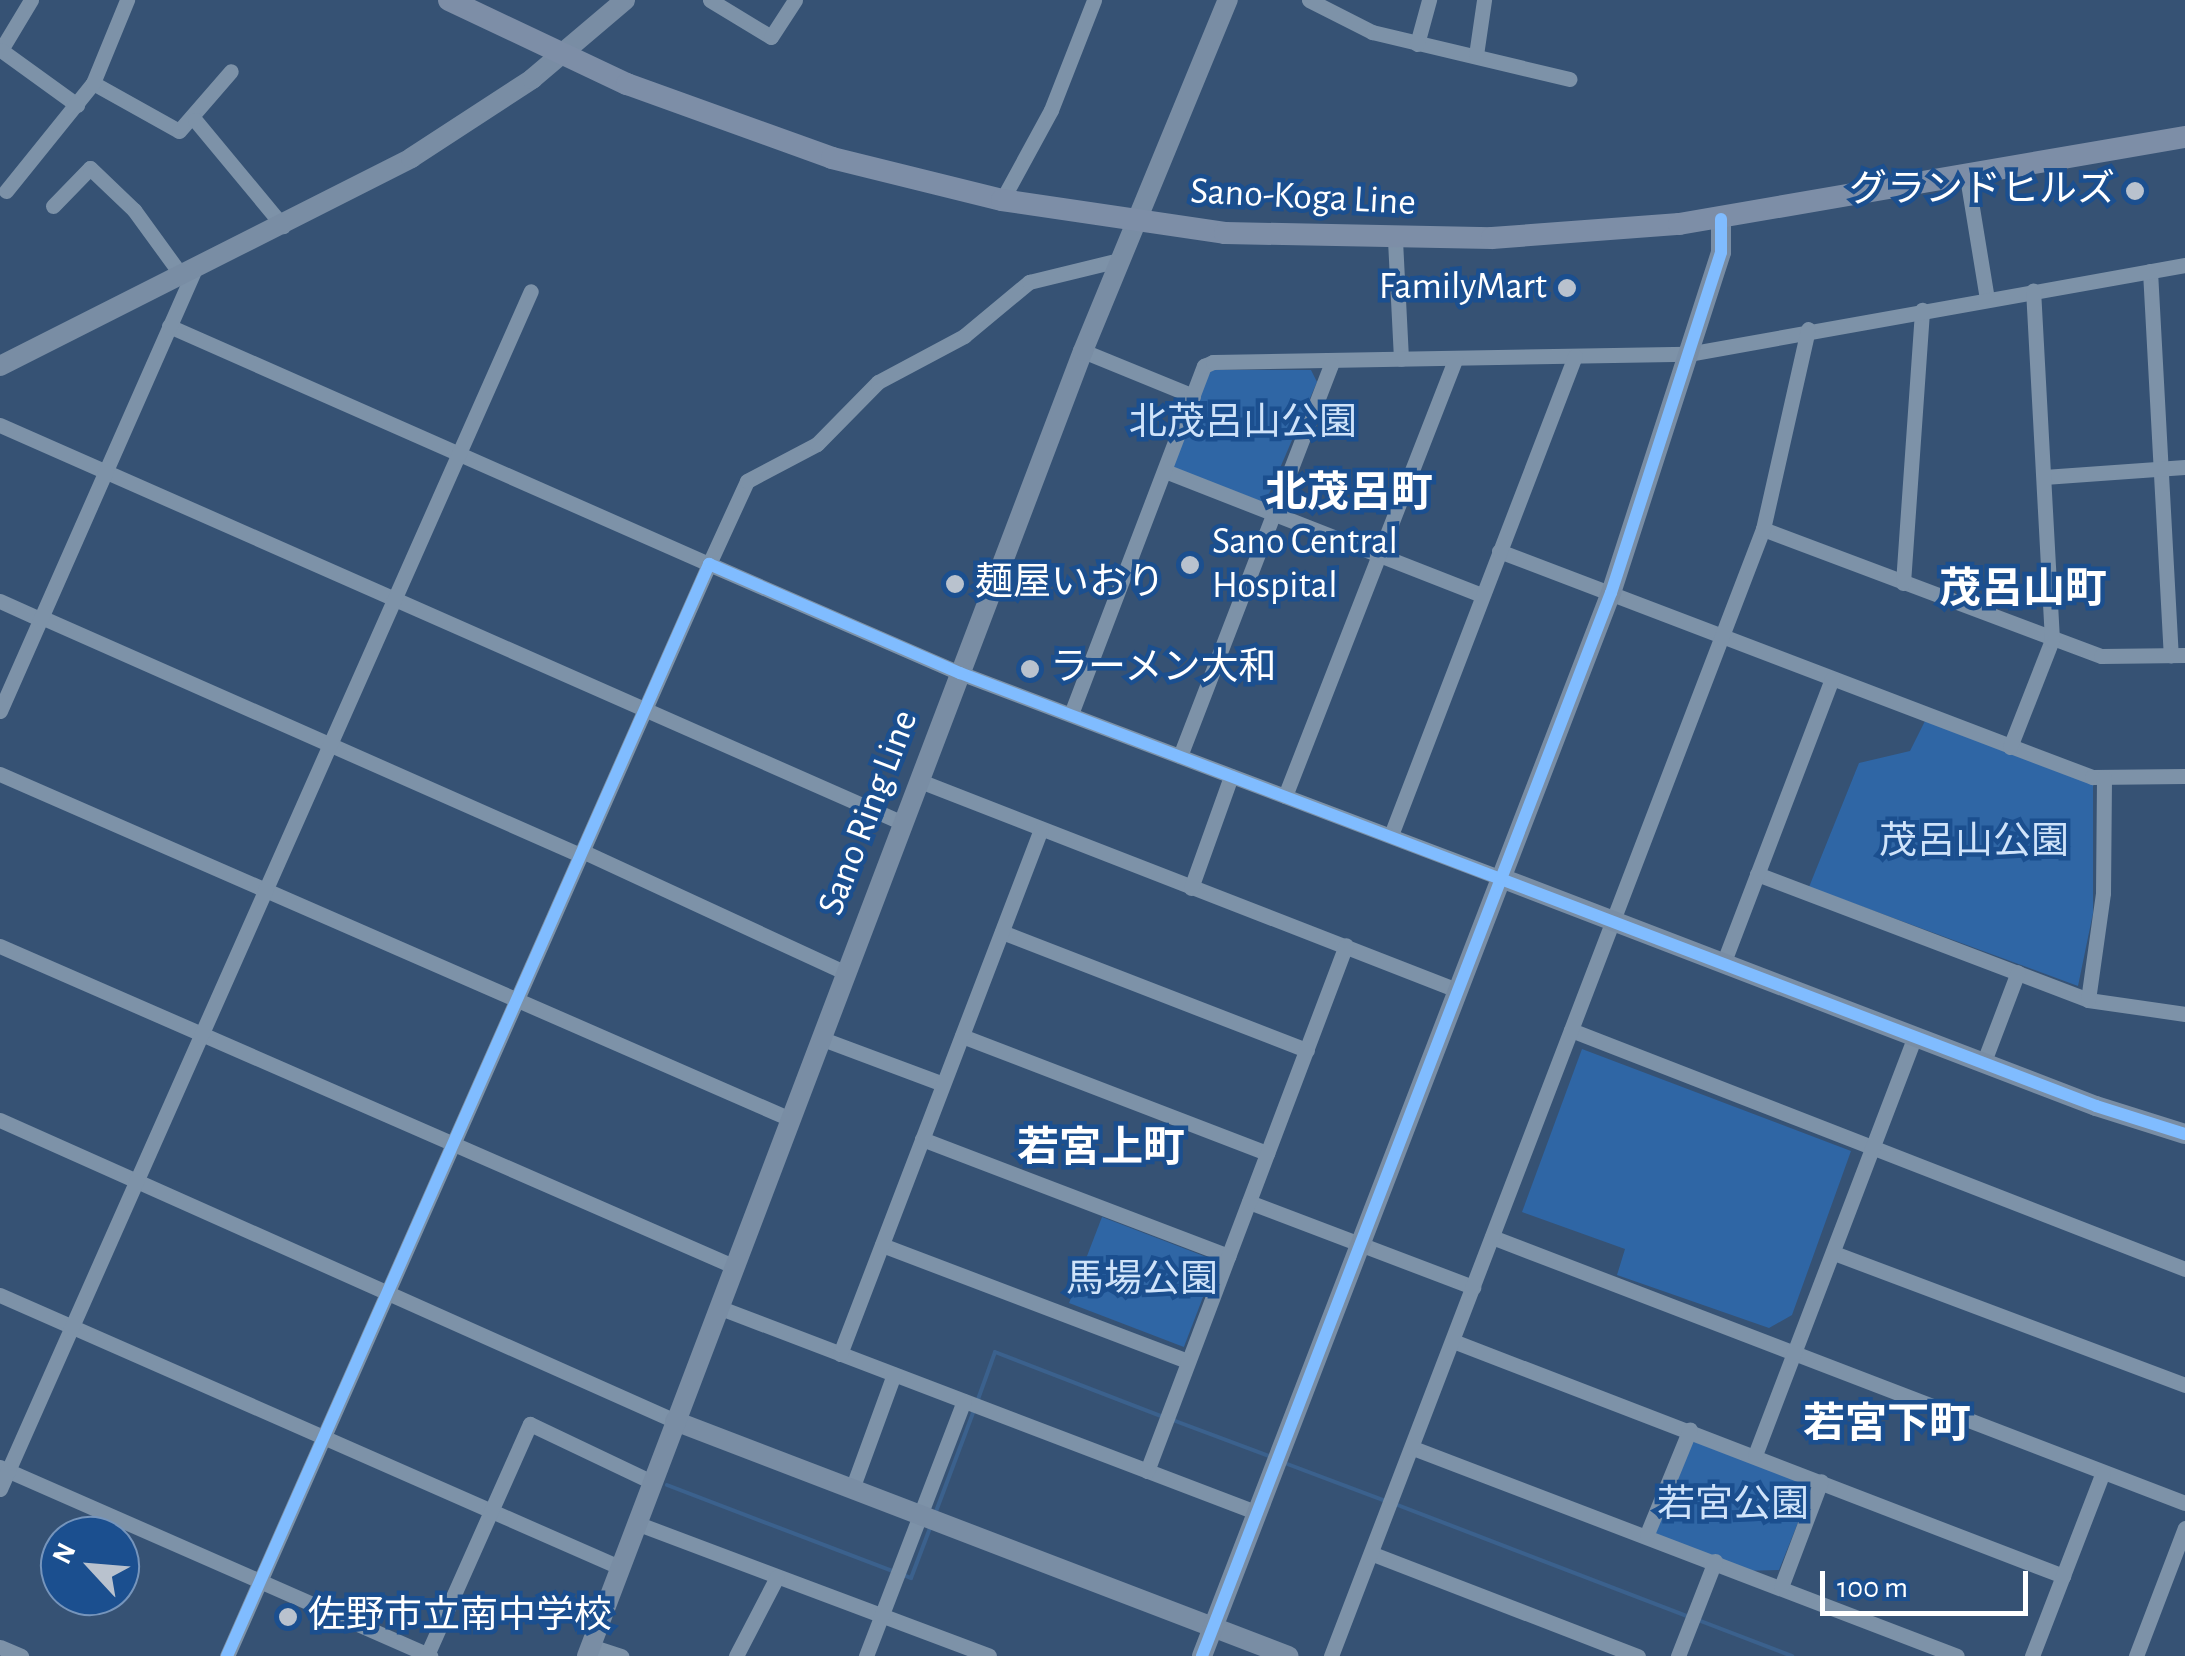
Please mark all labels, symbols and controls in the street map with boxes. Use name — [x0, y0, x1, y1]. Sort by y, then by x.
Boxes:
place label: グランドヒルズ — [1849, 168, 2115, 214]
street label: Sano-Koga Line — [1189, 169, 1417, 227]
marker: グランドヒルズ — [2124, 180, 2146, 202]
place label: FamilyMart — [1379, 265, 1547, 311]
marker: FamilyMart — [1556, 277, 1578, 299]
park label: 北茂呂山公園 — [1129, 401, 1357, 447]
district label: 北茂呂町 — [1265, 468, 1433, 518]
place label: Sano Central Hospital — [1212, 520, 1398, 610]
marker: Sano Central Hospital — [1177, 552, 1203, 578]
place label: 麺屋いおり — [975, 561, 1165, 607]
district label: 茂呂山町 — [1939, 564, 2107, 614]
marker: 麺屋いおり — [944, 573, 966, 595]
place label: ラーメン大和 — [1050, 646, 1278, 692]
marker: ラーメン大和 — [1019, 658, 1041, 680]
street label: Sano Ring Line — [809, 704, 929, 922]
park label: 茂呂山公園 — [1879, 820, 2069, 866]
district label: 若宮上町 — [1017, 1123, 1185, 1173]
park label: 馬場公園 — [1066, 1258, 1218, 1304]
district label: 若宮下町 — [1803, 1399, 1971, 1449]
park label: 若宮公園 — [1657, 1483, 1809, 1529]
north arrow — [40, 1516, 140, 1616]
text: N — [48, 1539, 82, 1569]
scale bar — [1825, 1551, 2032, 1613]
text: 100 m — [1837, 1573, 1908, 1603]
place label: 佐野市立南中学校 — [308, 1594, 612, 1640]
marker: 佐野市立南中学校 — [277, 1606, 299, 1628]

